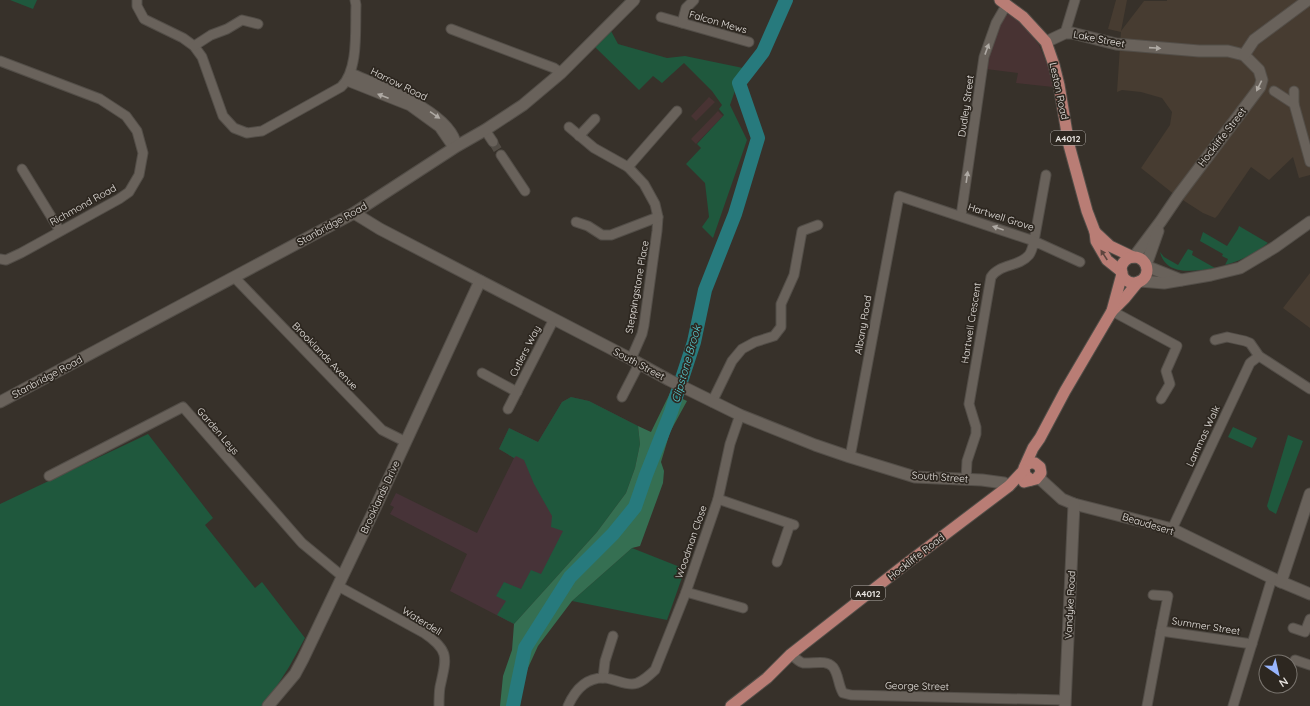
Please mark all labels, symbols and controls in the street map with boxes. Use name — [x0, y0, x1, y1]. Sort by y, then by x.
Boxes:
street label: Falcon Mews — [688, 8, 749, 37]
street label: Lake Street — [1072, 28, 1126, 50]
one-way arrow — [984, 42, 990, 54]
one-way arrow — [1149, 44, 1161, 51]
street label: Leston Road — [1047, 61, 1071, 121]
street label: Harrow Road — [368, 65, 430, 103]
street label: Dudley Street — [955, 74, 977, 138]
one-way arrow — [1256, 80, 1263, 92]
one-way arrow — [377, 92, 389, 98]
street label: Hockliffe Street — [1195, 105, 1249, 169]
one-way arrow — [430, 112, 441, 119]
road number: A4012 — [1051, 131, 1085, 145]
one-way arrow — [964, 171, 970, 183]
street label: Richmond Road — [47, 181, 119, 229]
street label: Stanbridge Road — [295, 199, 369, 249]
street label: Hartwell Grove — [966, 200, 1036, 234]
one-way arrow — [991, 225, 1003, 231]
street label: Steppingstone Place — [622, 239, 652, 334]
one-way arrow — [1100, 249, 1107, 261]
street label: Hartwell Crescent — [958, 281, 984, 364]
street label: Albany Road — [851, 294, 875, 356]
street label: Brooklands Avenue — [289, 319, 361, 393]
street label: Cutlers Way — [506, 323, 544, 379]
water label: Clipstone Brook — [668, 323, 704, 404]
street label: South Street — [611, 345, 668, 383]
street label: Stanbridge Road — [9, 353, 85, 401]
street label: Lammas Walk — [1183, 403, 1223, 469]
street label: Garden Leys — [194, 405, 242, 457]
street label: Brooklands Drive — [357, 458, 403, 536]
street label: South Street — [911, 469, 969, 485]
street label: Woodman Close — [672, 503, 710, 580]
street label: Beaudesert — [1121, 510, 1176, 538]
street label: Hockliffe Road — [885, 531, 947, 583]
street label: Vandyke Road — [1062, 570, 1078, 640]
road number: A4012 — [851, 586, 885, 600]
street label: Waterdell — [400, 604, 444, 638]
street label: Summer Street — [1171, 614, 1242, 638]
north arrow — [1258, 654, 1298, 694]
text: N — [1276, 674, 1291, 690]
street label: George Street — [885, 679, 950, 693]

